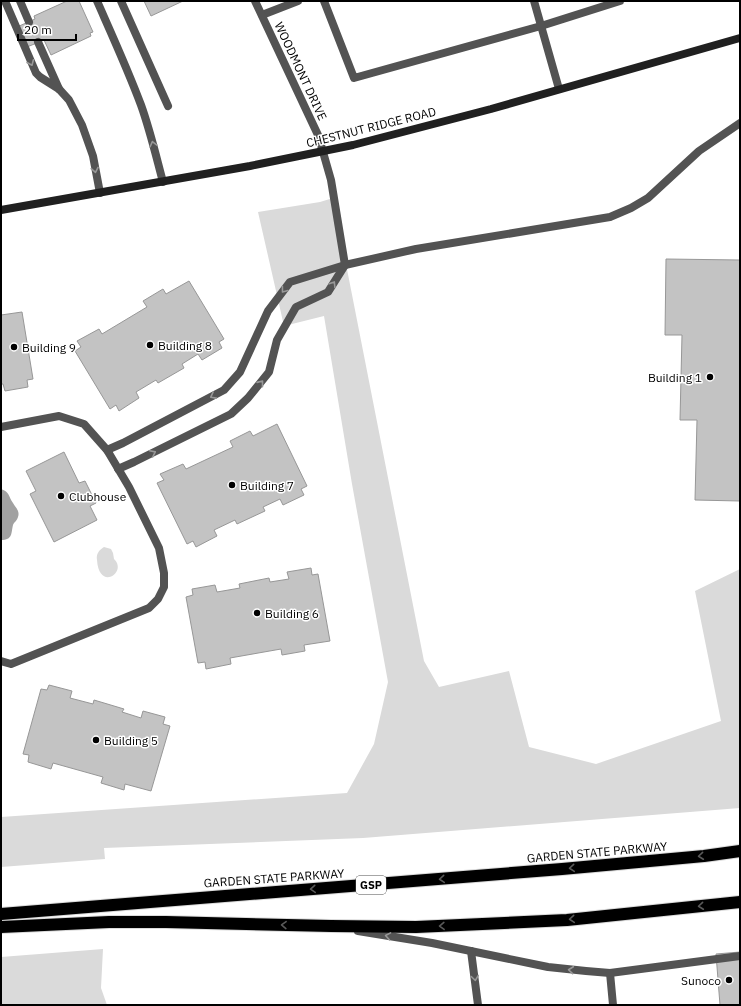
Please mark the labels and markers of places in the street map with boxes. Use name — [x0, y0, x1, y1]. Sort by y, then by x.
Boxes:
place label: Building 8 — [158, 338, 212, 353]
place label: Building 9 — [22, 340, 76, 355]
marker: Building 8 — [145, 340, 155, 350]
marker: Building 9 — [9, 342, 19, 352]
place label: Building 1 — [648, 370, 702, 385]
marker: Building 1 — [705, 372, 715, 382]
place label: Building 7 — [240, 478, 294, 493]
marker: Building 7 — [227, 480, 237, 490]
place label: Clubhouse — [69, 489, 127, 504]
marker: Clubhouse — [56, 491, 66, 501]
place label: Building 6 — [265, 606, 319, 621]
marker: Building 6 — [252, 608, 262, 618]
place label: Building 5 — [104, 733, 158, 748]
marker: Building 5 — [91, 735, 101, 745]
place label: Sunoco — [681, 973, 721, 988]
marker: Sunoco — [724, 975, 734, 985]

